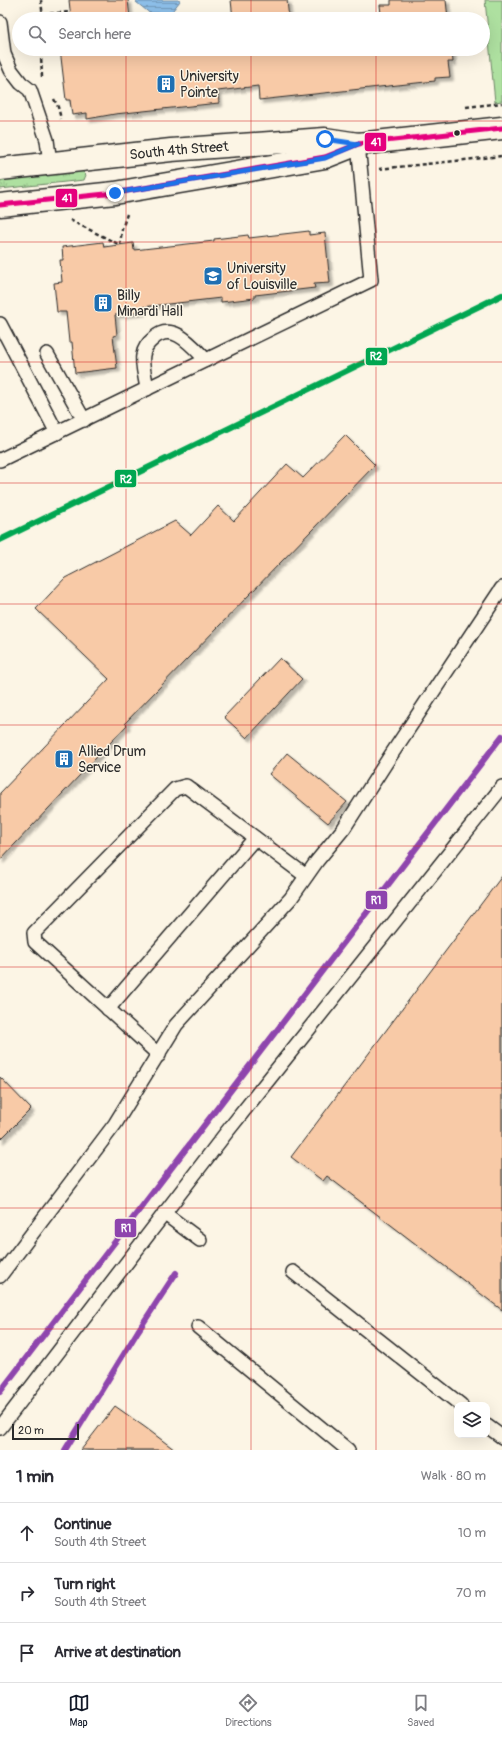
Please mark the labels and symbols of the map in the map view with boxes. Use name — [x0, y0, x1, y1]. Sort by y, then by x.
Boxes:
place label: University Pointe — [180, 68, 239, 101]
building icon: University Pointe — [155, 73, 177, 95]
unlabelled marker — [452, 128, 462, 138]
route start — [316, 130, 334, 148]
line badge: 41 — [364, 132, 387, 152]
text: 41 — [370, 136, 381, 149]
street label: South 4th Street — [129, 138, 230, 164]
route end — [106, 184, 124, 202]
line badge: 41 — [55, 188, 78, 208]
text: 41 — [61, 192, 72, 205]
place label: University of Louisville — [227, 260, 297, 293]
school or university icon: University of Louisville — [202, 265, 224, 287]
place label: Billy Minardi Hall — [117, 287, 183, 320]
building icon: Billy Minardi Hall — [92, 292, 114, 314]
line badge: R2 — [365, 347, 388, 366]
text: R2 — [370, 350, 382, 363]
line badge: R2 — [114, 469, 137, 488]
text: R2 — [120, 473, 132, 486]
place label: Allied Drum Service — [78, 743, 146, 776]
building icon: Allied Drum Service — [53, 748, 75, 770]
line badge: R1 — [365, 890, 388, 910]
text: R1 — [371, 894, 381, 907]
line badge: R1 — [114, 1218, 137, 1238]
text: R1 — [121, 1222, 131, 1235]
scale bar — [12, 1422, 79, 1441]

